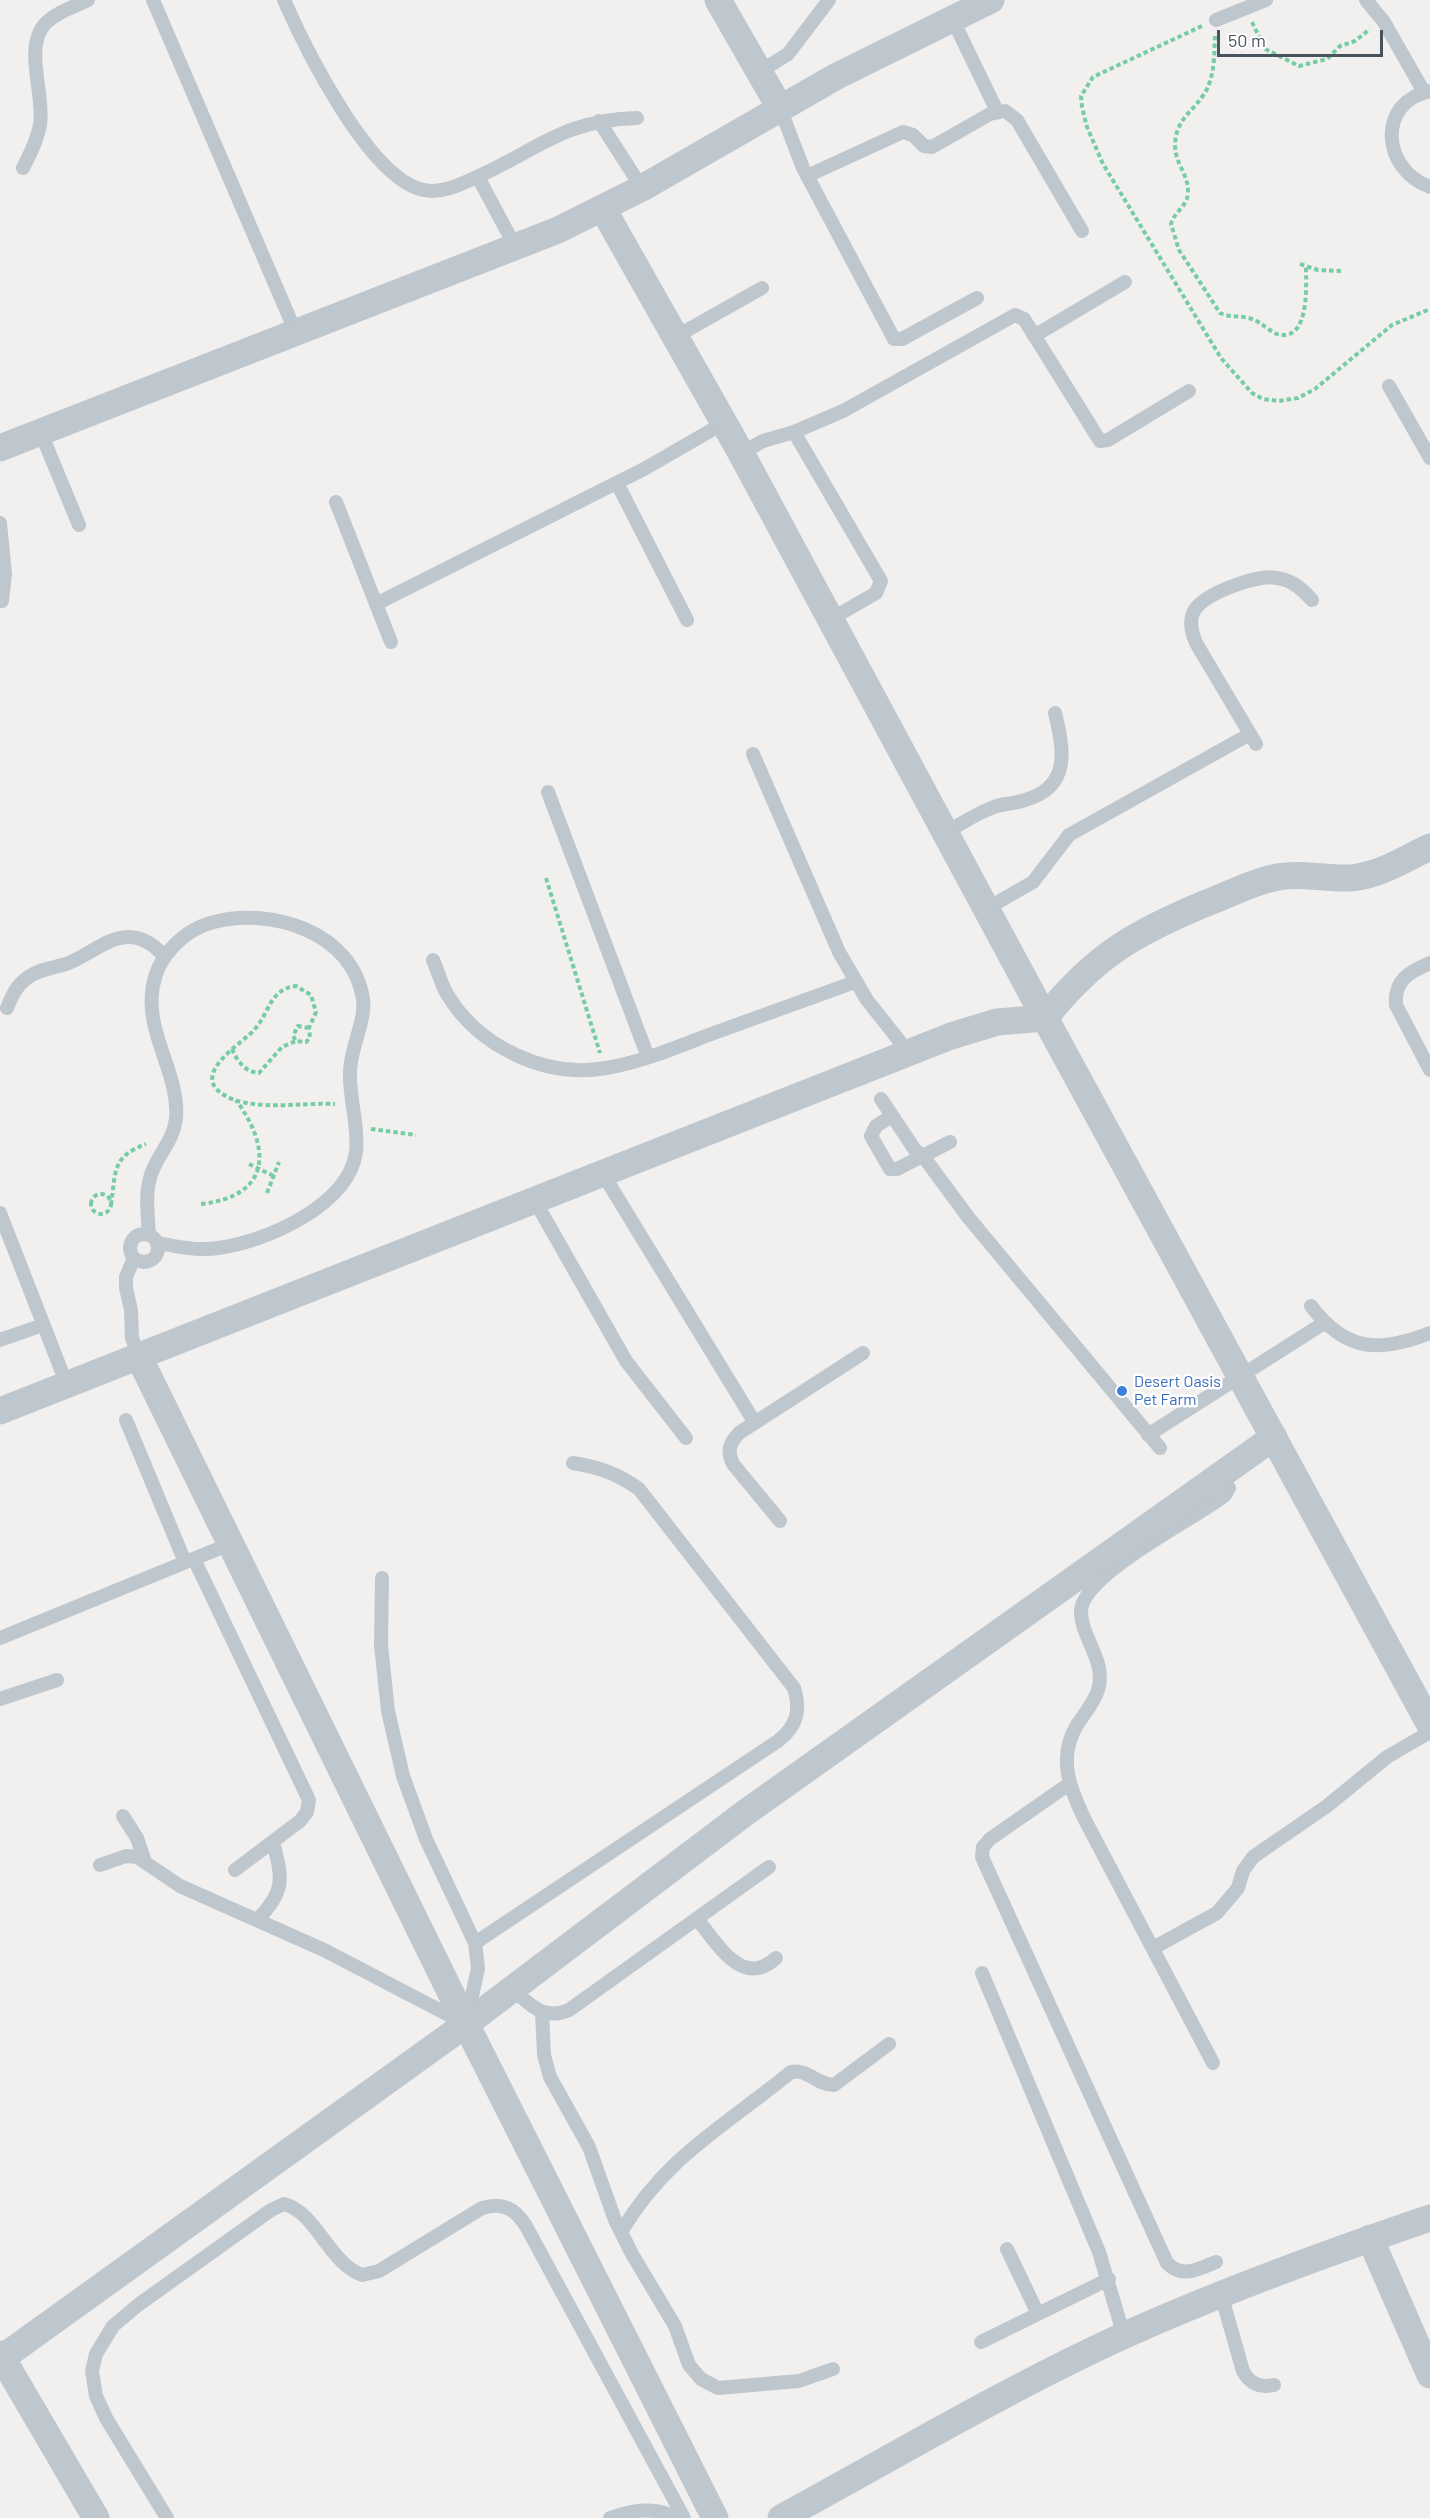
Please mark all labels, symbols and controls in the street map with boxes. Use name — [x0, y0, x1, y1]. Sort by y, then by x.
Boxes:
scale bar — [1220, 18, 1386, 56]
text: 50 m — [1228, 29, 1266, 51]
place label: Desert Oasis Pet Farm — [1134, 1372, 1221, 1410]
marker: Desert Oasis Pet Farm — [1115, 1384, 1129, 1398]

